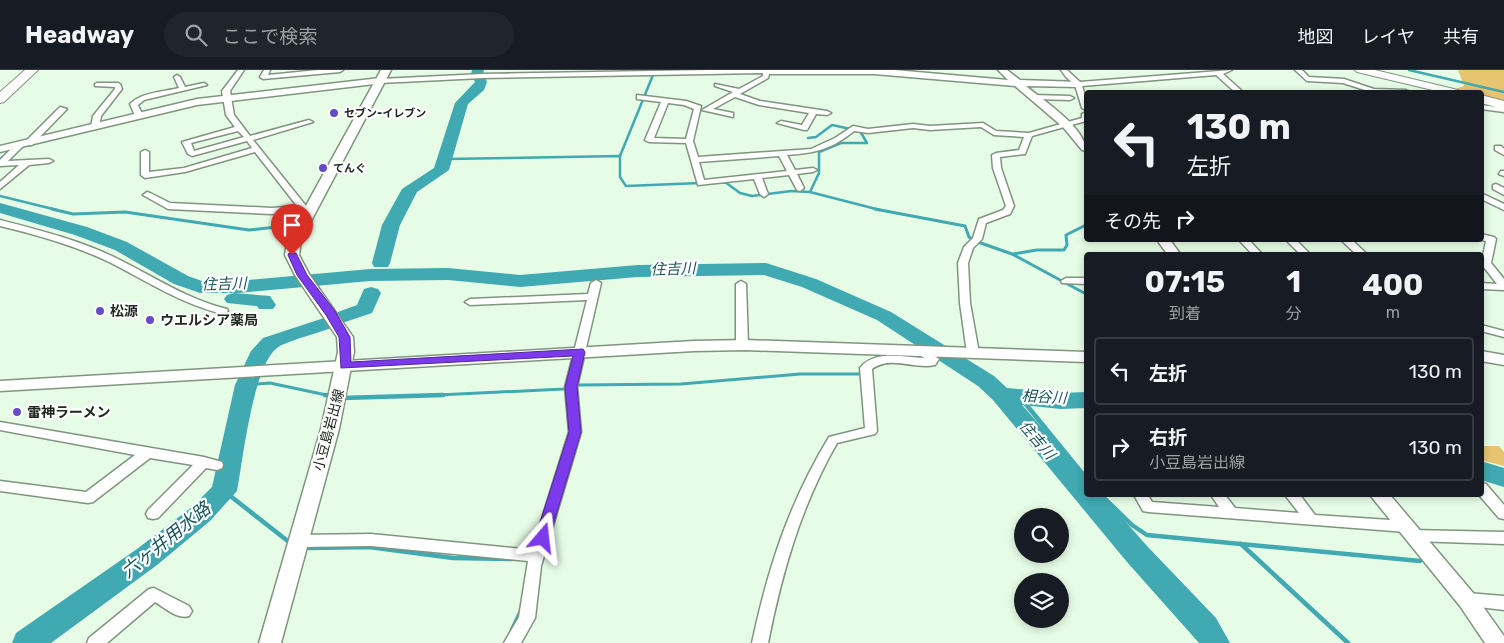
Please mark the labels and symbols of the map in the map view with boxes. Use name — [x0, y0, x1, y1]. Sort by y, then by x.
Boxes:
marker: セブン-イレブン — [328, 107, 340, 119]
place label: セブン-イレブン — [344, 107, 426, 120]
marker: てんぐ — [317, 162, 329, 174]
place label: てんぐ — [333, 162, 366, 175]
pin — [271, 204, 313, 255]
water label: 住吉川 — [650, 259, 698, 279]
water label: 住吉川 — [201, 274, 249, 294]
place label: 松源 — [110, 303, 138, 320]
marker: 松源 — [94, 305, 106, 317]
place label: ウエルシア薬局 — [160, 312, 258, 329]
marker: ウエルシア薬局 — [144, 314, 156, 326]
street label: 小豆島岩出線 — [310, 387, 348, 473]
water label: 相谷川 — [1021, 387, 1069, 407]
place label: 雷神ラーメン — [27, 404, 110, 421]
marker: 雷神ラーメン — [11, 406, 23, 418]
water label: 住吉川 — [1015, 417, 1060, 464]
water label: 六ヶ井用水路 — [117, 496, 216, 583]
position arrow — [516, 511, 568, 563]

